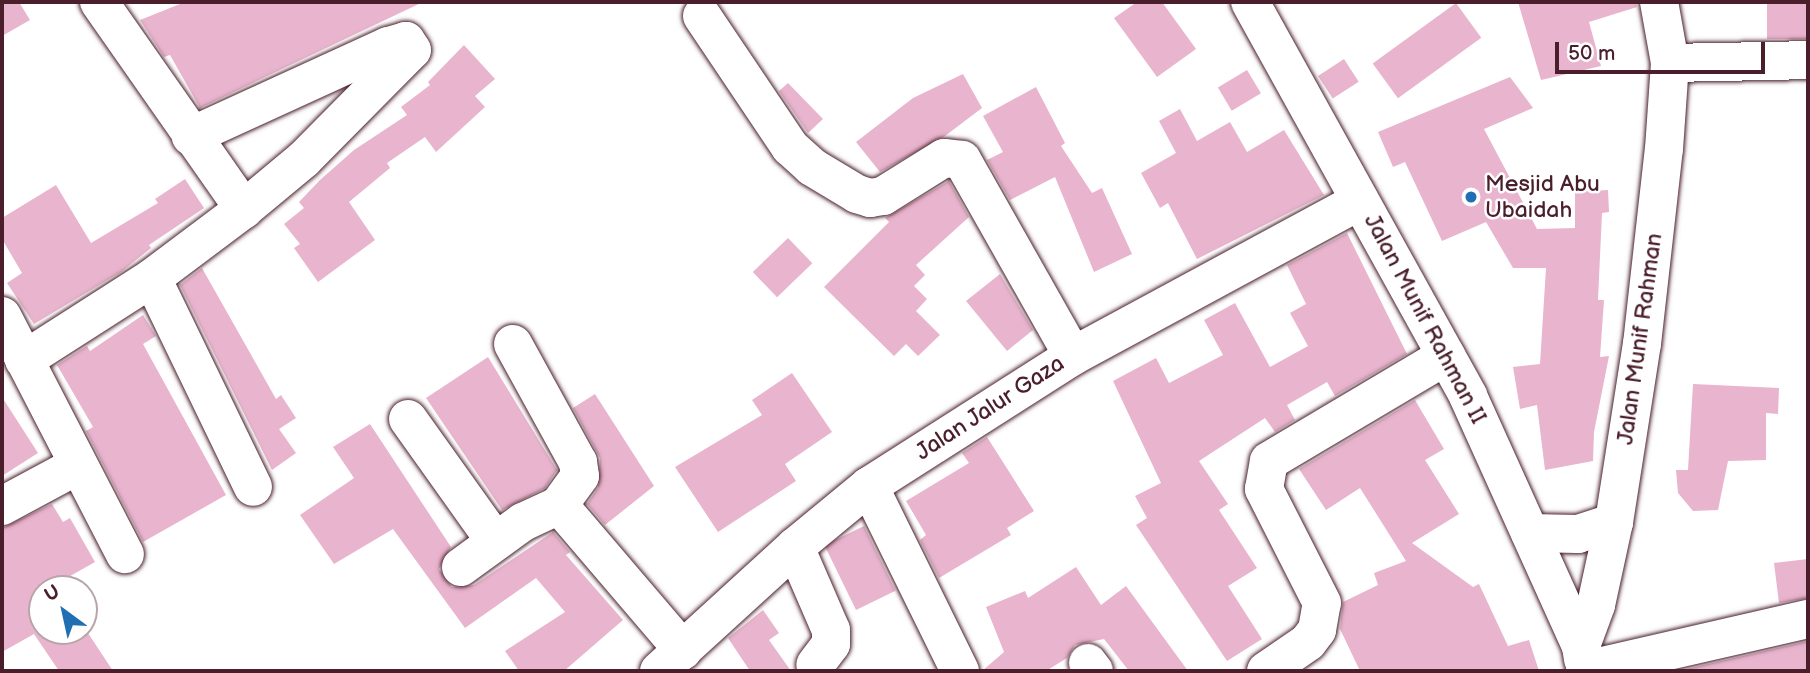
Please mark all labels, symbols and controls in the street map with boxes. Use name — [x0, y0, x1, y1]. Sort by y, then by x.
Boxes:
scale bar — [1558, 28, 1768, 72]
text: 50 m — [1568, 41, 1615, 66]
place label: Mesjid Abu Ubaidah — [1485, 170, 1600, 224]
marker: Mesjid Abu Ubaidah — [1463, 189, 1479, 205]
street label: Jalan Munif Rahman II — [1358, 209, 1492, 429]
street label: Jalan Munif Rahman — [1612, 232, 1668, 446]
street label: Jalan Jalur Gaza — [910, 349, 1070, 467]
north arrow — [28, 575, 98, 645]
text: U — [40, 580, 64, 607]

